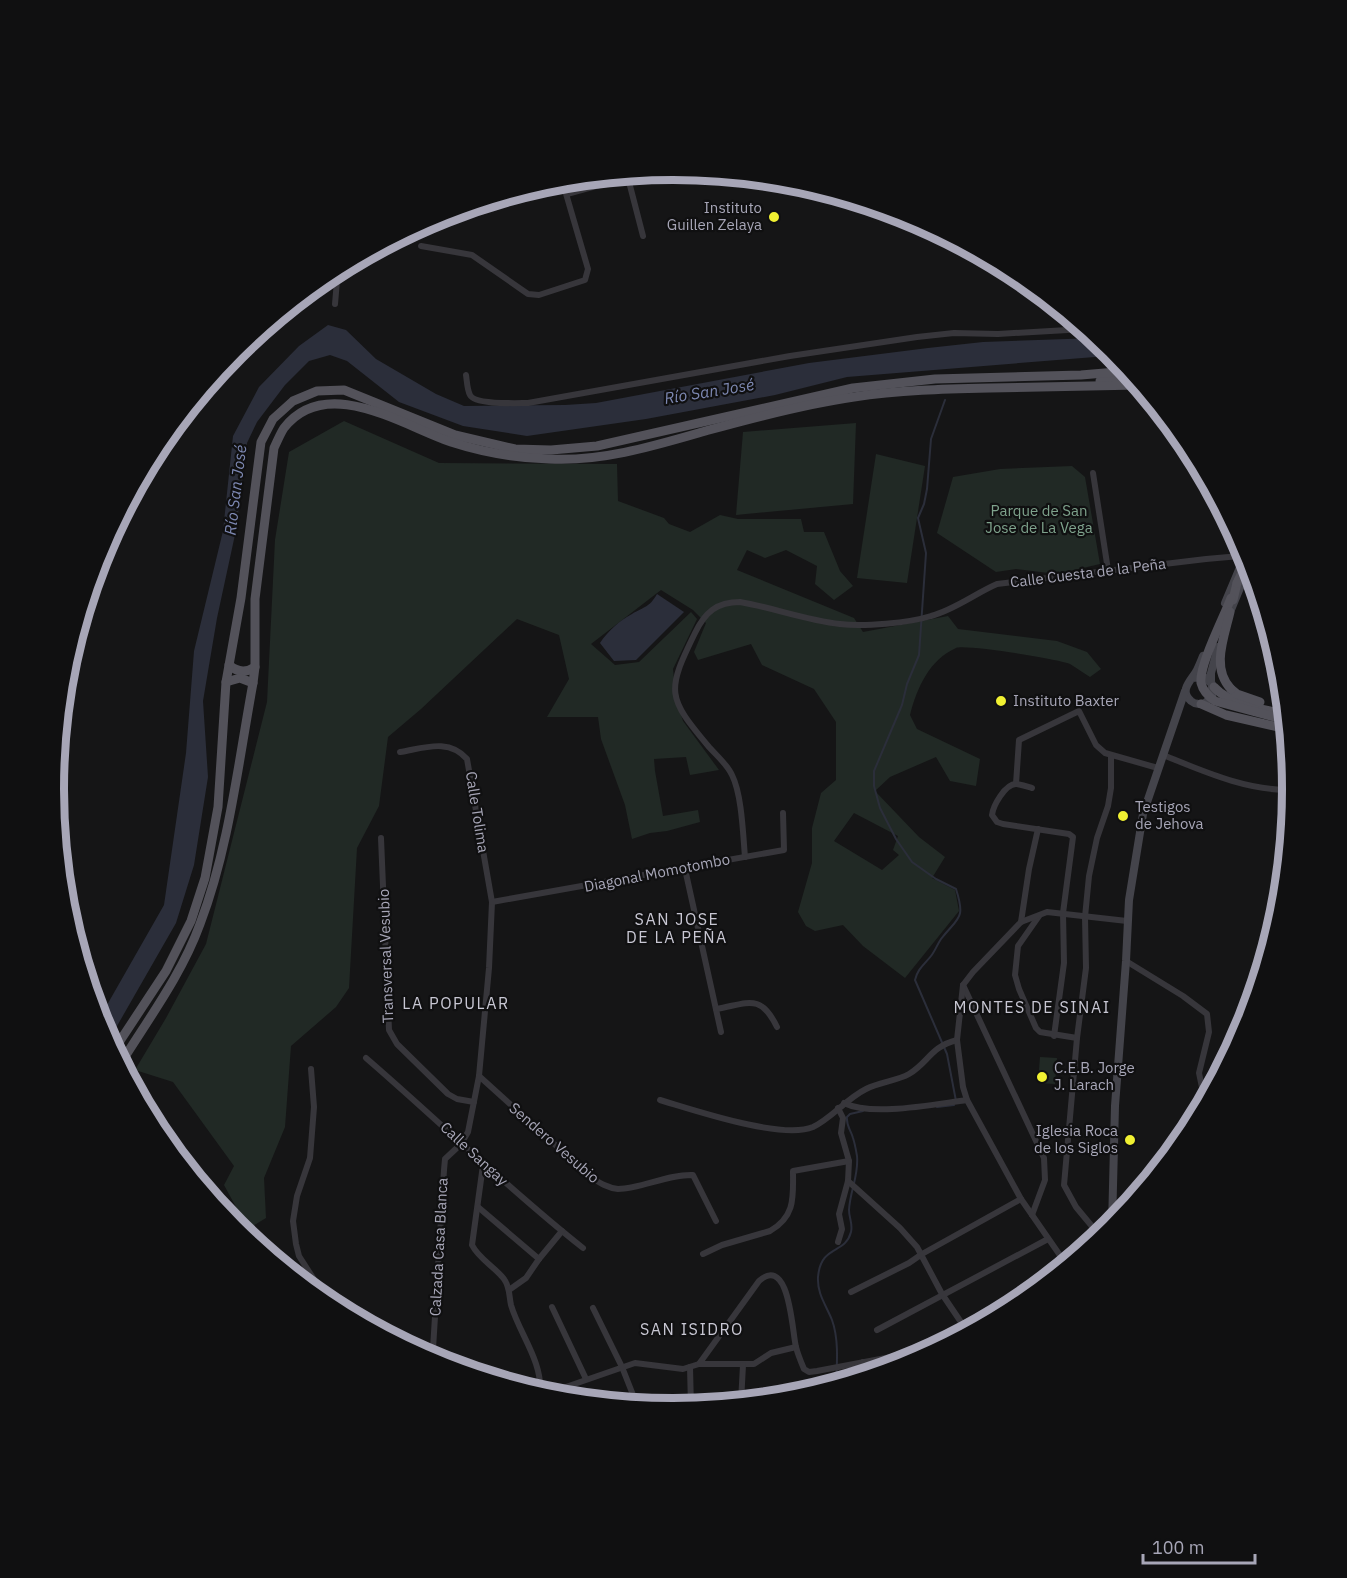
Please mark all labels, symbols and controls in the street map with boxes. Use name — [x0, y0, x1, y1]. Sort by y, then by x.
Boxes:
place label: Instituto Guillen Zelaya — [667, 198, 762, 234]
marker: Instituto Guillen Zelaya — [767, 210, 781, 224]
water label: Río San José — [663, 374, 755, 408]
water label: Río San José — [220, 444, 250, 536]
park label: Parque de San Jose de La Vega — [985, 501, 1093, 537]
street label: Calle Cuesta de la Peña — [1009, 554, 1167, 591]
place label: Instituto Baxter — [1013, 691, 1120, 710]
marker: Instituto Baxter — [994, 694, 1008, 708]
street label: Calle Tolima — [462, 770, 493, 854]
place label: Testigos de Jehova — [1135, 797, 1203, 833]
marker: Testigos de Jehova — [1116, 809, 1130, 823]
street label: Diagonal Momotombo — [582, 849, 731, 896]
street label: Transversal Vesubio — [374, 888, 397, 1024]
district label: SAN JOSE DE LA PEÑA — [626, 909, 728, 947]
district label: LA POPULAR — [402, 993, 510, 1013]
district label: MONTES DE SINAI — [953, 997, 1111, 1017]
place label: C.E.B. Jorge J. Larach — [1054, 1058, 1135, 1094]
marker: C.E.B. Jorge J. Larach — [1035, 1070, 1049, 1084]
street label: Sendero Vesubio — [505, 1098, 603, 1187]
street label: Calle Sangay — [437, 1117, 513, 1190]
place label: Iglesia Roca de los Siglos — [1034, 1121, 1118, 1157]
marker: Iglesia Roca de los Siglos — [1123, 1133, 1137, 1147]
street label: Calzada Casa Blanca — [425, 1177, 452, 1317]
district label: SAN ISIDRO — [640, 1319, 744, 1339]
scale bar — [1143, 1527, 1256, 1565]
text: 100 m — [1152, 1536, 1204, 1559]

